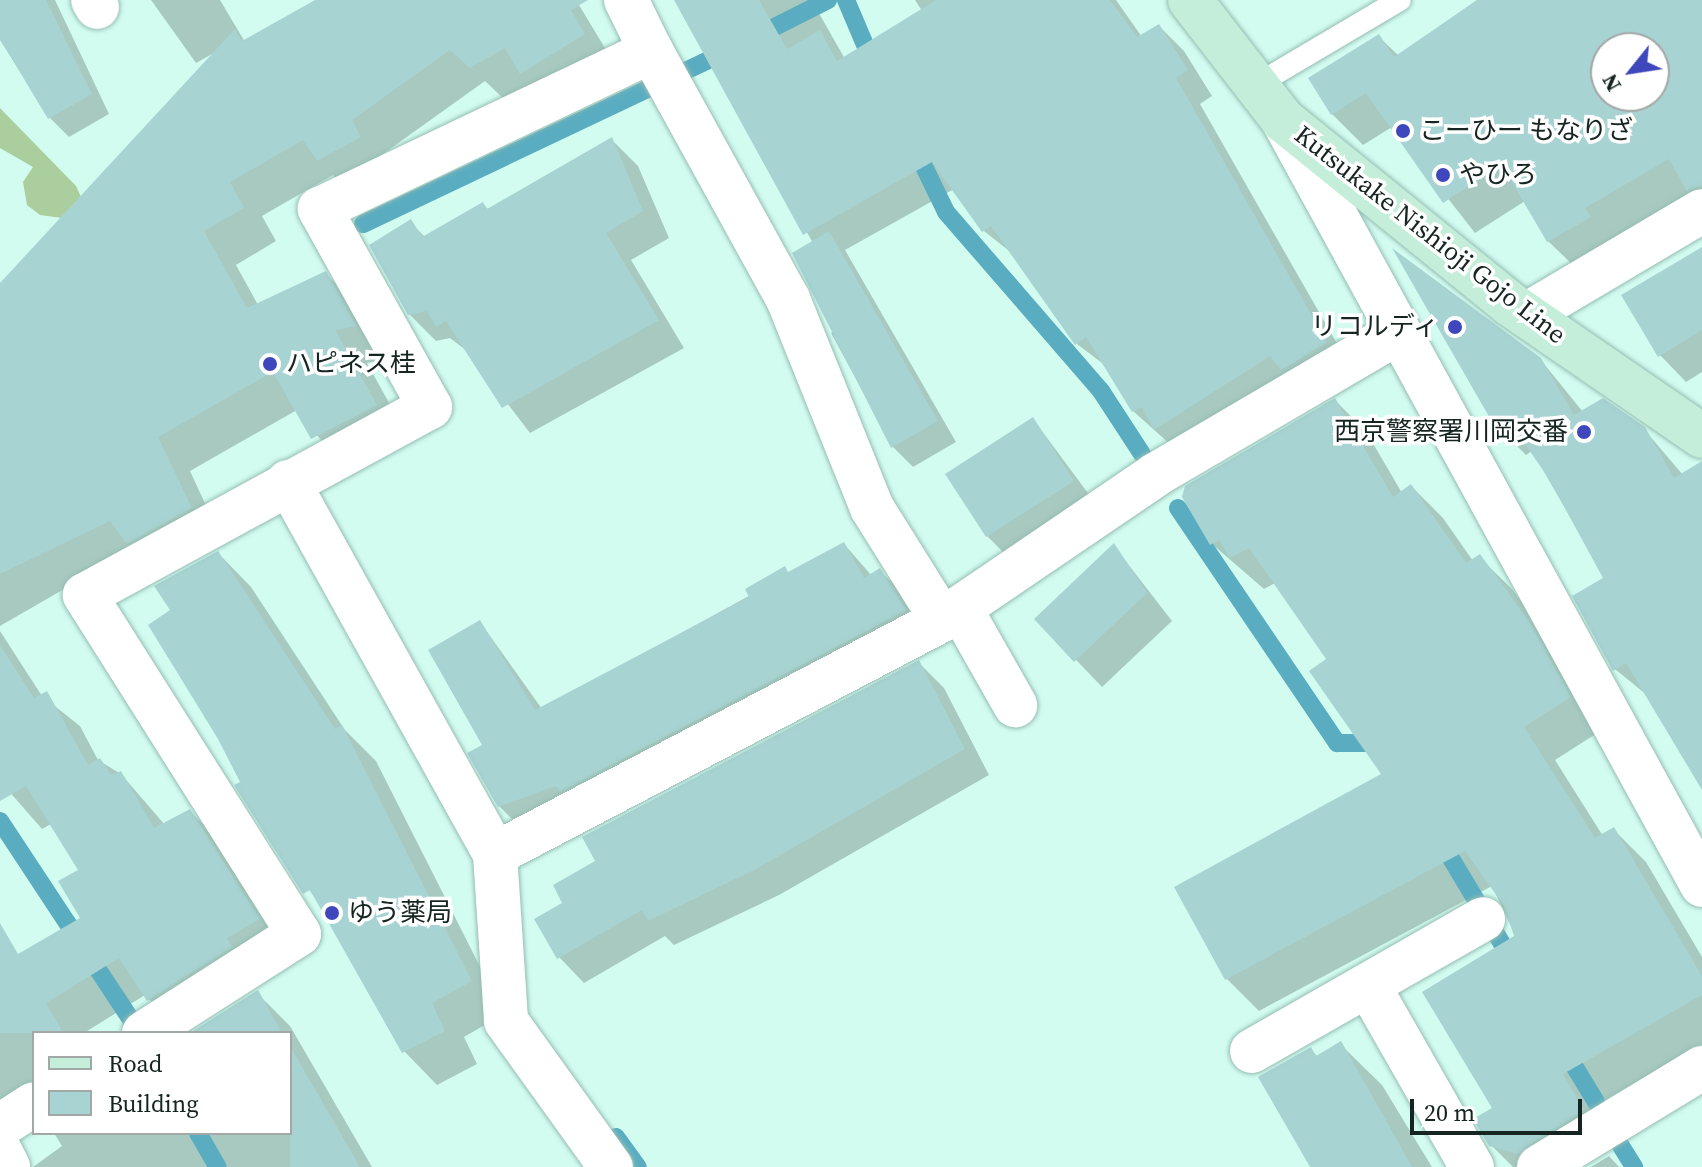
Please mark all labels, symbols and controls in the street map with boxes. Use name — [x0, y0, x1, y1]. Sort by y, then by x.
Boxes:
north arrow — [1590, 32, 1670, 112]
text: N — [1594, 69, 1628, 97]
place label: こーひー もなりざ — [1419, 115, 1633, 147]
street label: Kutsukake Nishioji Gojo Line — [1288, 119, 1572, 351]
marker: こーひー もなりざ — [1394, 122, 1412, 140]
place label: やひろ — [1459, 159, 1537, 191]
marker: やひろ — [1434, 166, 1452, 184]
place label: リコルディ — [1309, 311, 1439, 343]
marker: リコルディ — [1446, 318, 1464, 336]
place label: ハピネス桂 — [286, 348, 416, 380]
marker: ハピネス桂 — [261, 355, 279, 373]
place label: 西京警察署川岡交番 — [1334, 416, 1568, 448]
marker: 西京警察署川岡交番 — [1575, 423, 1593, 441]
place label: ゆう薬局 — [348, 897, 452, 929]
marker: ゆう薬局 — [323, 904, 341, 922]
legend — [32, 1031, 292, 1135]
text: Road — [108, 1047, 162, 1080]
scale bar — [1414, 1083, 1586, 1133]
text: Building — [108, 1087, 199, 1120]
text: 20 m — [1424, 1096, 1475, 1129]

